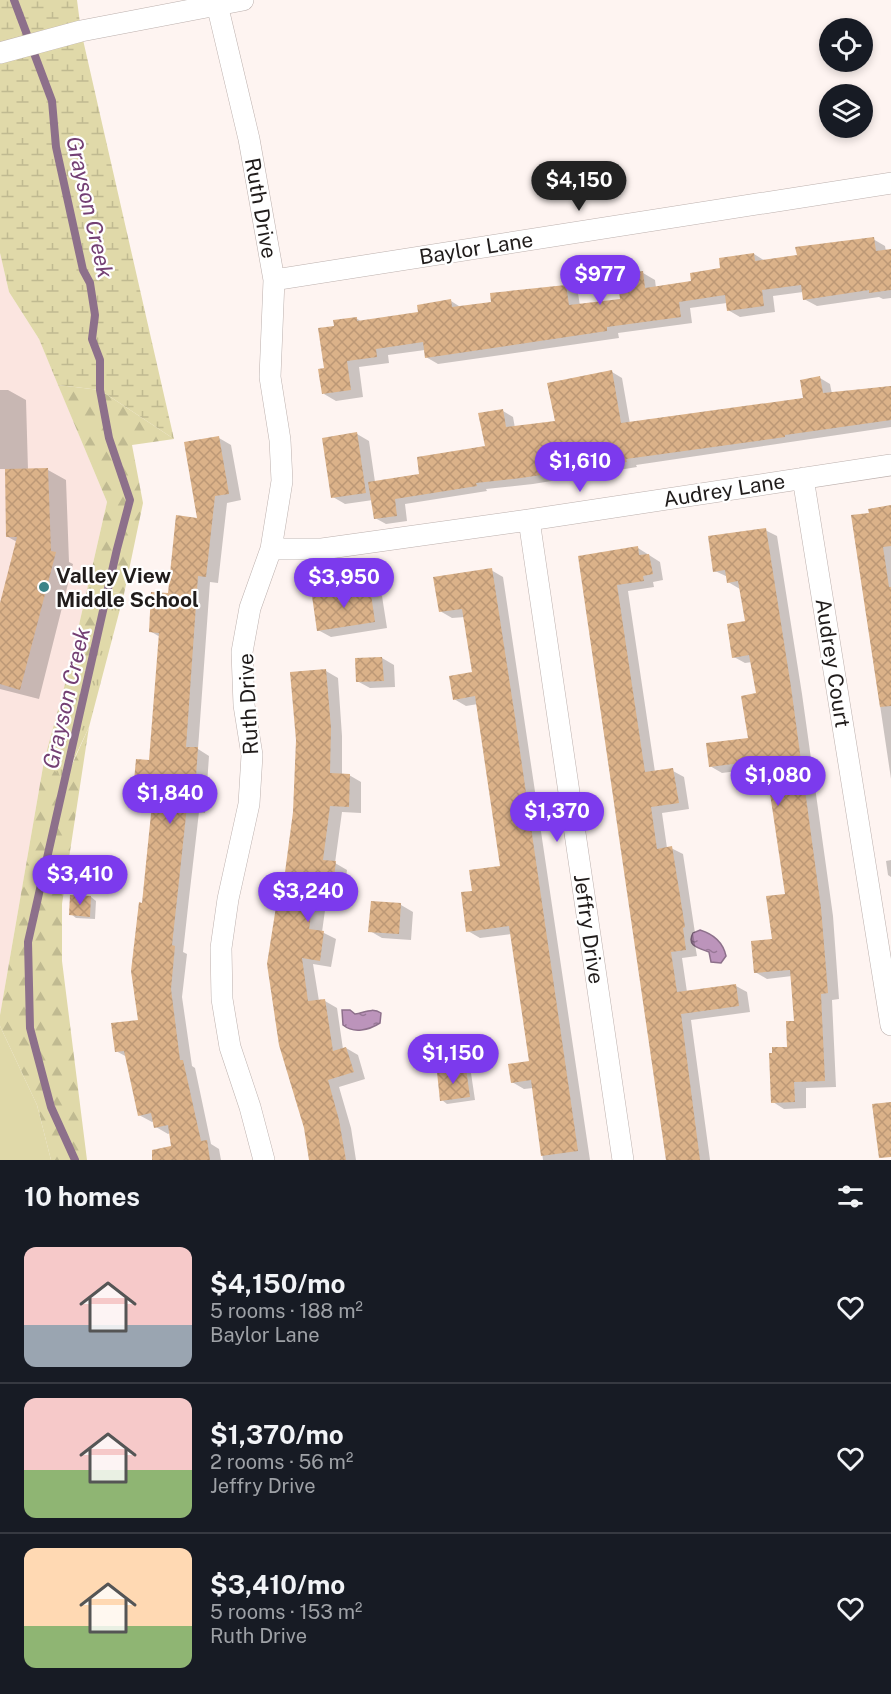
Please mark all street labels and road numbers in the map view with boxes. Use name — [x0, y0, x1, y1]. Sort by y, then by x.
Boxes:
street label: Ruth Drive — [240, 156, 282, 260]
street label: Baylor Lane — [417, 227, 535, 269]
street label: Audrey Lane — [661, 468, 787, 512]
street label: Audrey Court — [810, 597, 856, 729]
street label: Ruth Drive — [233, 652, 263, 756]
street label: Jeffry Drive — [569, 872, 609, 986]

